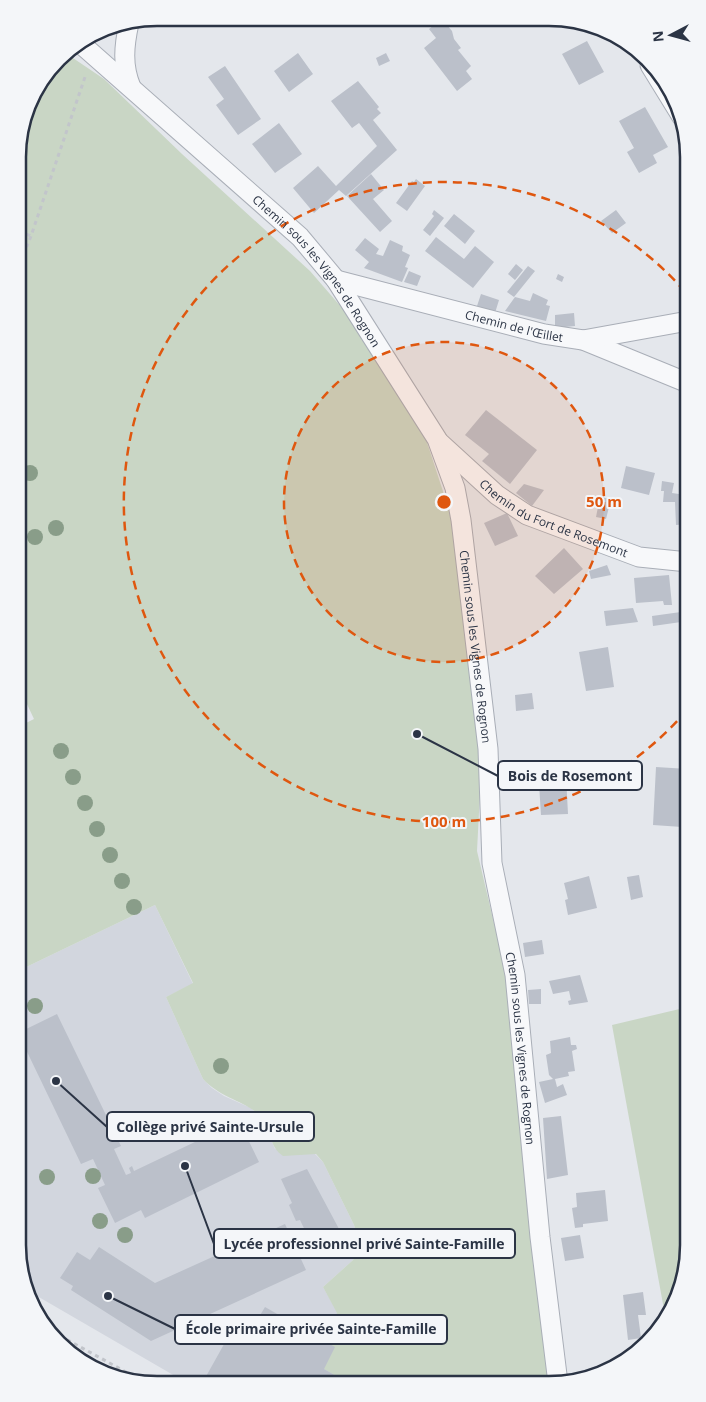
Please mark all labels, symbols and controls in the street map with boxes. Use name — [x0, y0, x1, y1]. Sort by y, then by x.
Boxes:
north arrow — [646, 10, 696, 60]
text: N — [648, 30, 668, 43]
street label: Chemin sous les Vignes de Rognon — [249, 191, 385, 350]
street label: Chemin de l'Œillet — [463, 305, 564, 345]
street label: Chemin du Fort de Rosemont — [476, 475, 631, 561]
text: 50 m — [586, 491, 622, 511]
centre of rings — [435, 493, 453, 511]
street label: Chemin sous les Vignes de Rognon — [456, 549, 496, 744]
callout: Bois de Rosemont — [498, 761, 642, 790]
text: Bois de Rosemont — [508, 766, 632, 785]
text: 100 m — [422, 811, 466, 831]
street label: Chemin sous les Vignes de Rognon — [502, 950, 540, 1146]
callout: Collège privé Sainte-Ursule — [107, 1112, 314, 1141]
text: Collège privé Sainte-Ursule — [116, 1117, 304, 1136]
callout: Lycée professionnel privé Sainte-Famille — [214, 1229, 515, 1258]
text: Lycée professionnel privé Sainte-Famille — [223, 1234, 505, 1253]
callout: École primaire privée Sainte-Famille — [175, 1315, 447, 1344]
text: École primaire privée Sainte-Famille — [185, 1319, 437, 1338]

